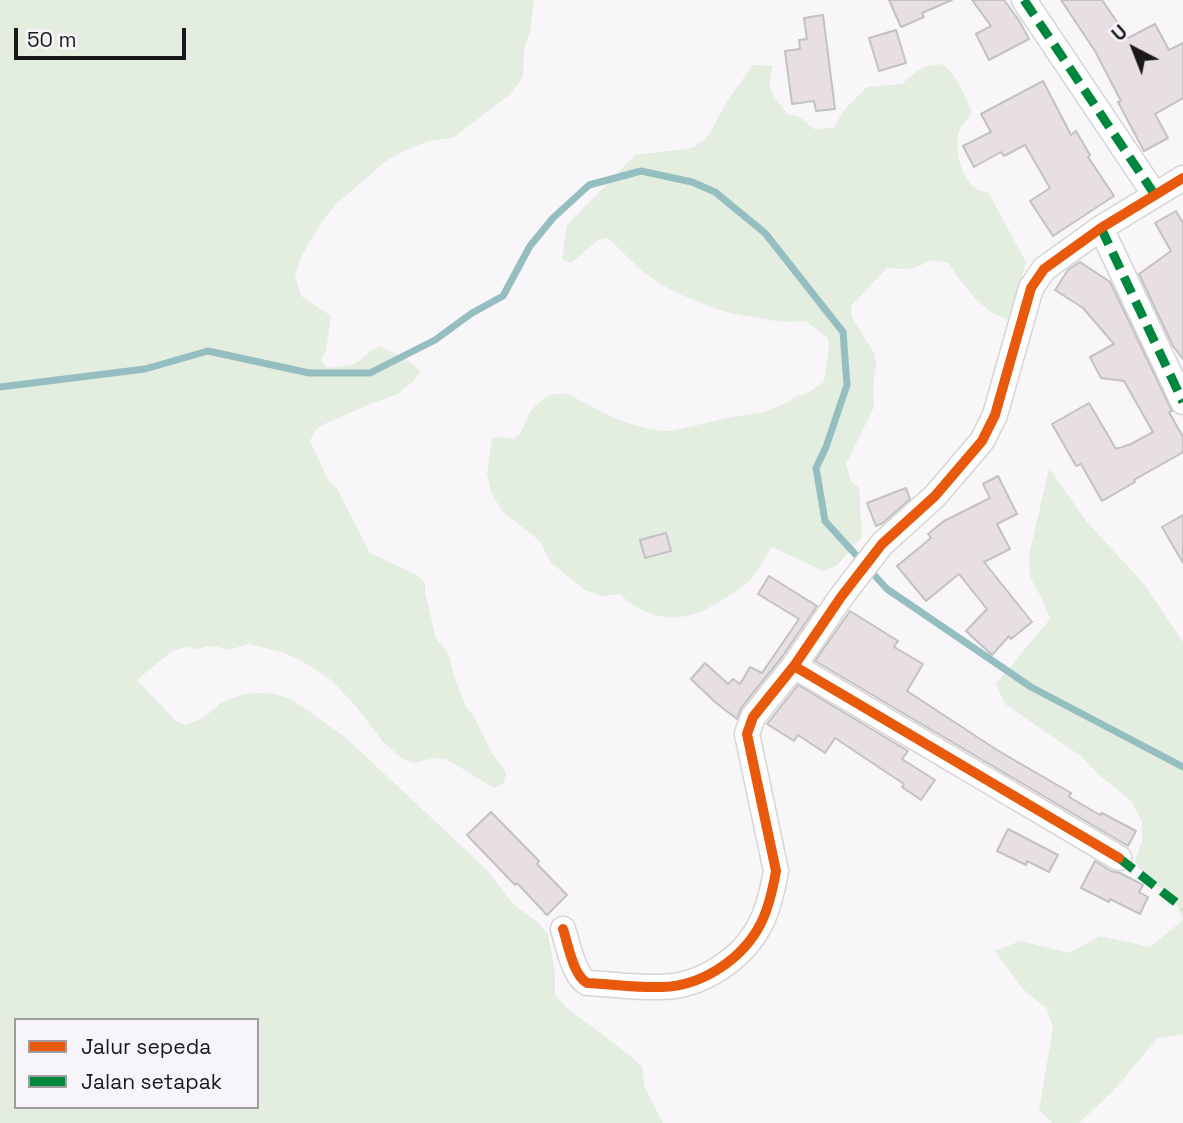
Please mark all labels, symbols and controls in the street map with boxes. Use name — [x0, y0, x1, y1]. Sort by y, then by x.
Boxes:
scale bar — [18, 14, 189, 58]
north arrow — [1099, 14, 1169, 84]
text: U — [1107, 19, 1133, 47]
text: 50 m — [27, 26, 77, 53]
legend — [14, 1018, 259, 1109]
text: Jalur sepeda — [81, 1033, 211, 1060]
text: Jalan setapak — [81, 1068, 222, 1095]

